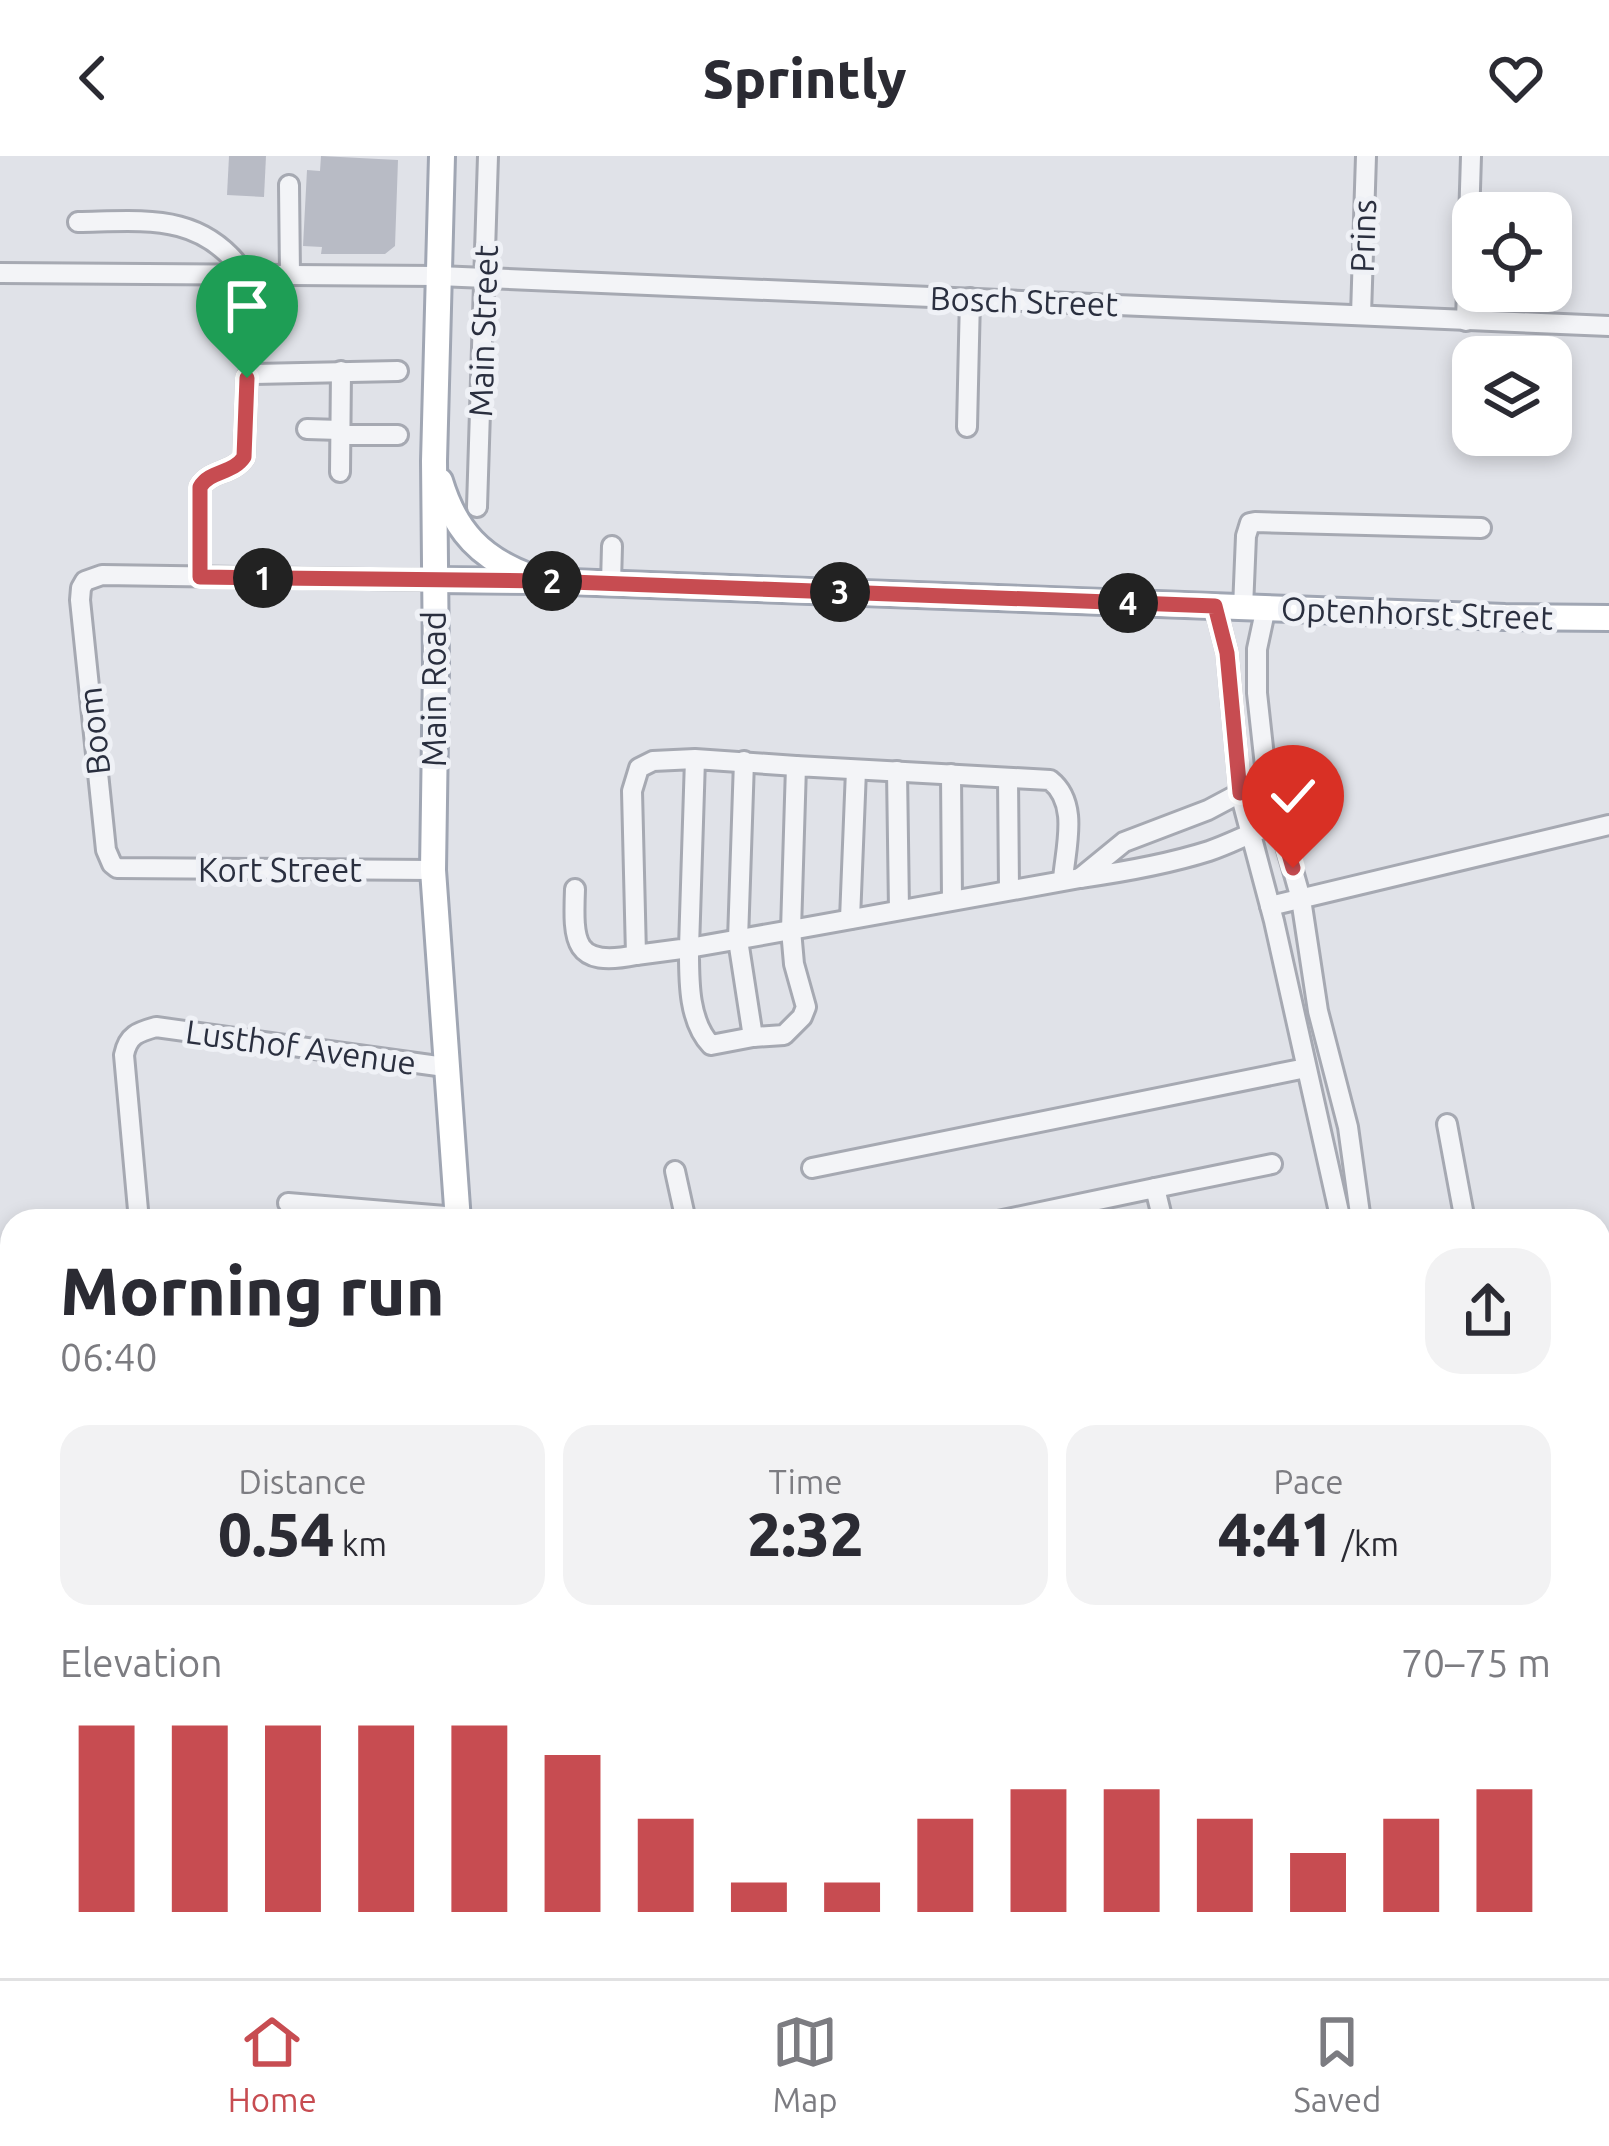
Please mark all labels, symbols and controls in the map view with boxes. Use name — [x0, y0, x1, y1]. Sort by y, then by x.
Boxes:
icon: back — [60, 45, 126, 111]
icon: heart — [1483, 45, 1549, 111]
text: Sprintly — [702, 48, 907, 108]
map controls — [1452, 192, 1572, 456]
button: locate — [1452, 192, 1572, 312]
street label: Prins — [1343, 199, 1382, 273]
street label: Main Street — [461, 244, 504, 418]
pin — [196, 255, 298, 378]
icon: arrive — [214, 273, 280, 339]
street label: Bosch Street — [929, 279, 1119, 322]
button: layers — [1452, 336, 1572, 456]
pin: 1 — [233, 548, 293, 608]
pin: 2 — [522, 551, 582, 611]
text: 1 — [254, 559, 272, 596]
text: 2 — [543, 562, 561, 599]
pin: 3 — [810, 562, 870, 622]
text: 3 — [831, 573, 849, 610]
pin: 4 — [1098, 573, 1158, 633]
text: 4 — [1119, 584, 1137, 621]
street label: Optenhorst Street — [1280, 589, 1554, 636]
street label: Main Road — [415, 611, 452, 767]
street label: Boom — [71, 685, 117, 777]
pin — [1242, 745, 1344, 868]
icon: check — [1260, 763, 1326, 829]
street label: Kort Street — [198, 851, 362, 888]
street label: Lusthof Avenue — [183, 1012, 419, 1081]
button: share — [1425, 1248, 1551, 1374]
text: Morning run — [60, 1253, 445, 1327]
text: 06:40 — [60, 1335, 158, 1378]
text: Distance — [239, 1463, 366, 1500]
text: Time — [769, 1463, 842, 1500]
text: Pace — [1274, 1463, 1343, 1500]
text: 0.54 — [218, 1500, 334, 1567]
text: 2:32 — [747, 1500, 864, 1567]
text: 4:41 — [1218, 1500, 1334, 1567]
text: km — [334, 1525, 387, 1562]
text: /km — [1334, 1525, 1399, 1562]
text: Elevation — [60, 1641, 223, 1684]
text: 70–75 m — [1401, 1641, 1551, 1684]
tab: Home — [228, 2009, 317, 2118]
tab: Map — [772, 2009, 838, 2118]
tab: Saved — [1293, 2009, 1381, 2118]

